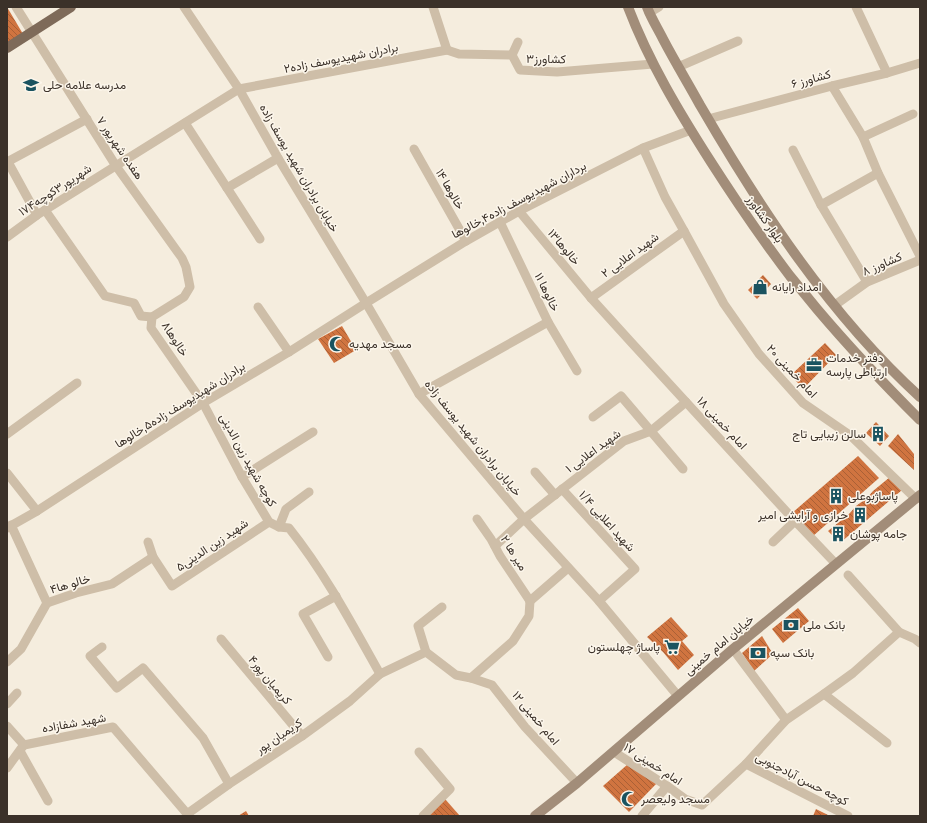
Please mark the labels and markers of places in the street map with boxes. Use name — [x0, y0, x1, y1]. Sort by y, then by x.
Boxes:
school or university icon: مدرسه علامه حلی — [22, 76, 40, 94]
place label: مدرسه علامه حلی — [43, 78, 126, 93]
shop icon: امداد رایانه — [751, 278, 769, 296]
place label: امداد رایانه — [772, 280, 822, 295]
mosque icon: مسجد مهدیه — [328, 335, 346, 353]
place label: مسجد مهدیه — [349, 337, 412, 352]
place label: دفتر خدمات ارتباطی پارسه — [826, 351, 887, 380]
office icon: دفتر خدمات ارتباطی پارسه — [805, 356, 823, 374]
building icon: سالن زیبایی تاج — [869, 425, 887, 443]
place label: سالن زیبایی تاج — [792, 427, 866, 443]
building icon: پاساژبوعلی — [827, 487, 845, 505]
place label: پاساژبوعلی — [848, 489, 898, 504]
building icon: خرازی و آرایشی امیر — [851, 506, 869, 524]
place label: خرازی و آرایشی امیر — [757, 508, 848, 523]
building icon: جامه پوشان — [829, 525, 847, 543]
place label: جامه پوشان — [850, 527, 907, 542]
bank icon: بانک ملی — [782, 616, 800, 634]
place label: بانک ملی — [803, 618, 845, 633]
supermarket icon: پاساژ چهلستون — [663, 638, 681, 656]
place label: پاساژ چهلستون — [588, 640, 660, 655]
bank icon: بانک سپه — [749, 644, 767, 662]
place label: بانک سپه — [770, 646, 814, 661]
mosque icon: مسجد ولیعصر — [620, 790, 638, 808]
place label: مسجد ولیعصر — [640, 792, 710, 807]

